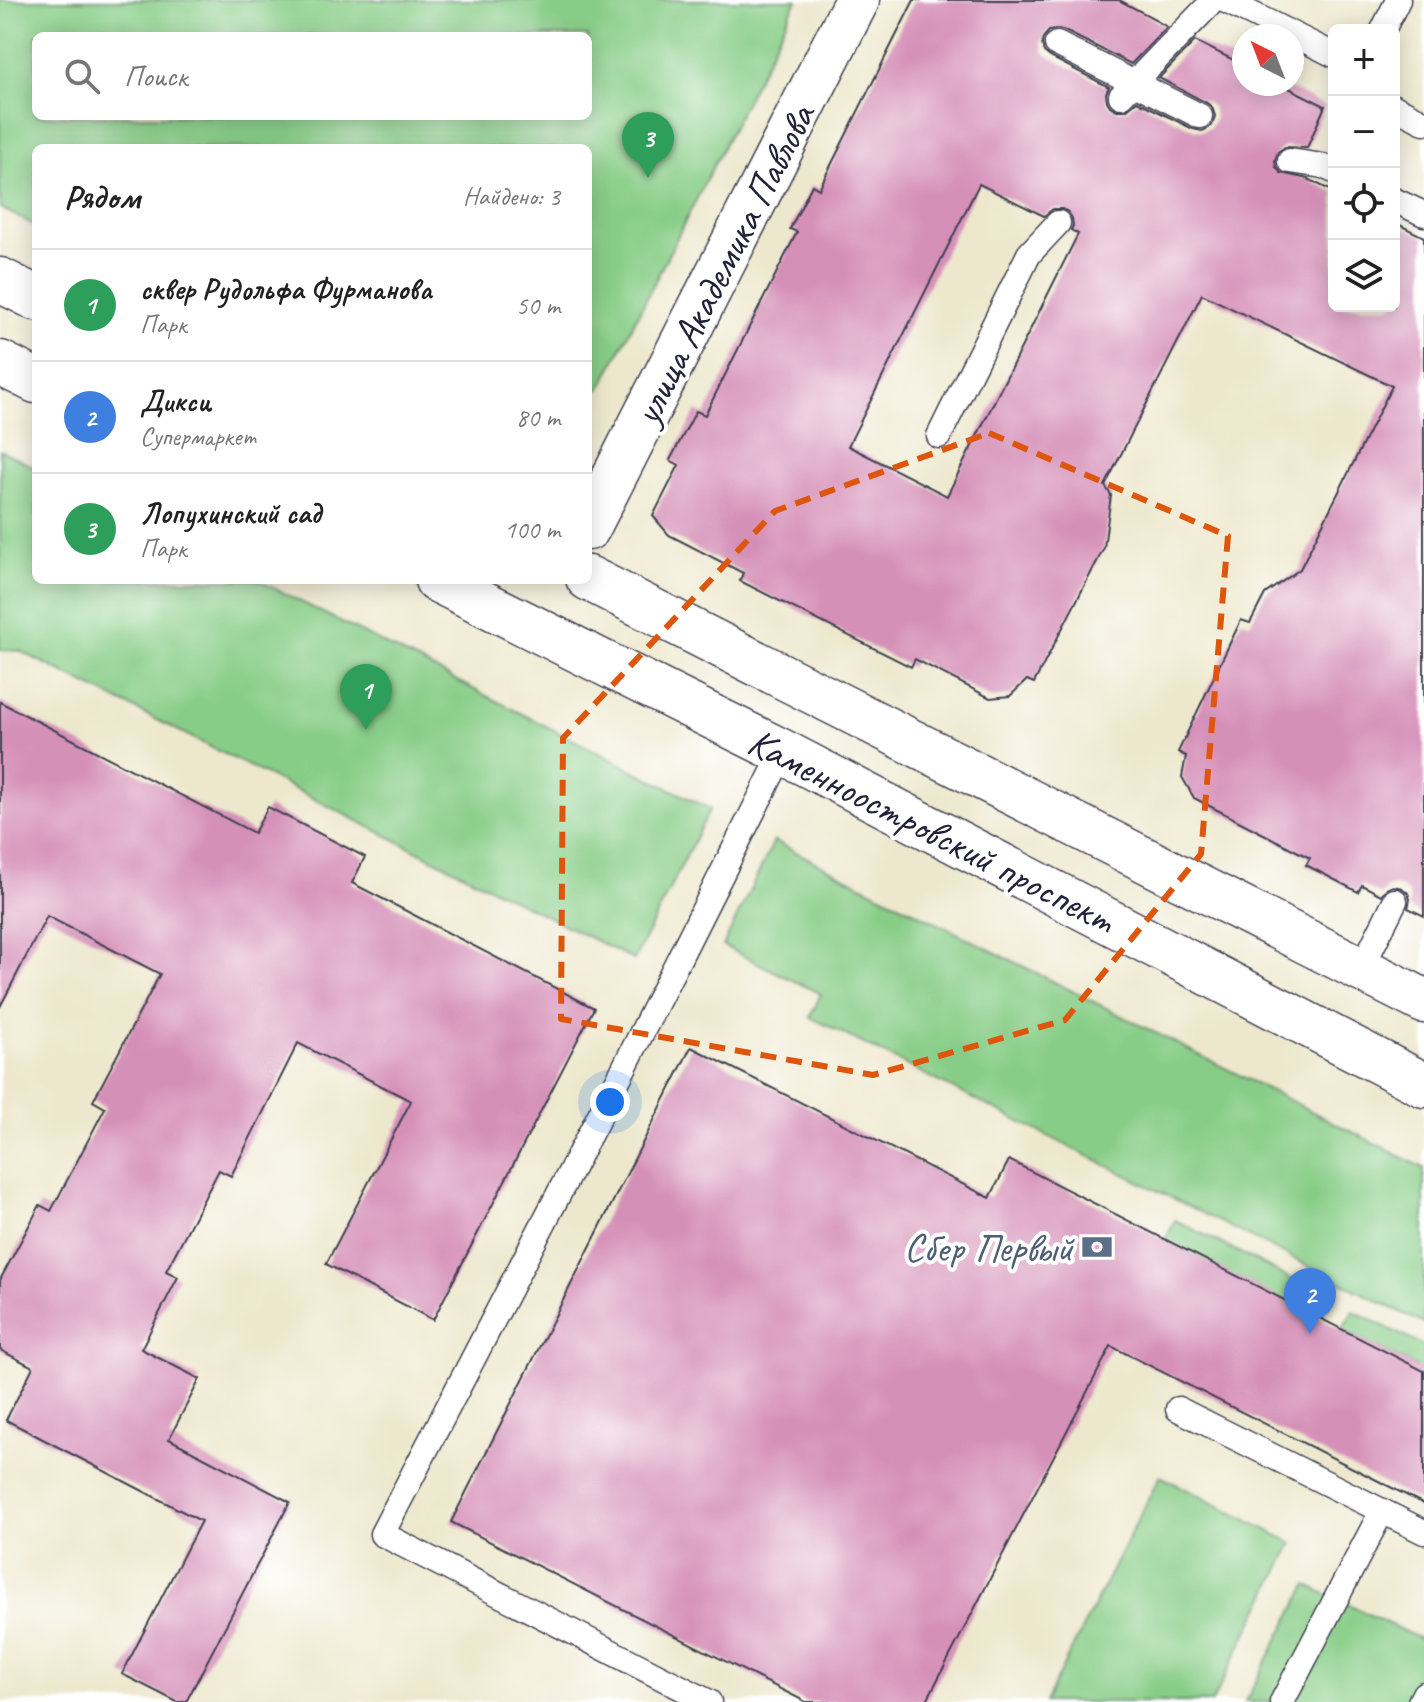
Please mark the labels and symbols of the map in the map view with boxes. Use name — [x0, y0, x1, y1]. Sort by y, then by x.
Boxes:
north arrow — [1232, 24, 1304, 96]
street label: улица Академика Павлова — [621, 94, 827, 434]
pin: 3 — [622, 112, 674, 178]
pin: 1 — [340, 664, 392, 730]
street label: Каменноостровский проспект — [740, 717, 1125, 946]
your location — [590, 1082, 630, 1122]
place label: Сбер Первый — [904, 1223, 1075, 1273]
bank icon: Сбер Первый — [1080, 1230, 1114, 1264]
pin: 2 — [1284, 1268, 1336, 1334]

